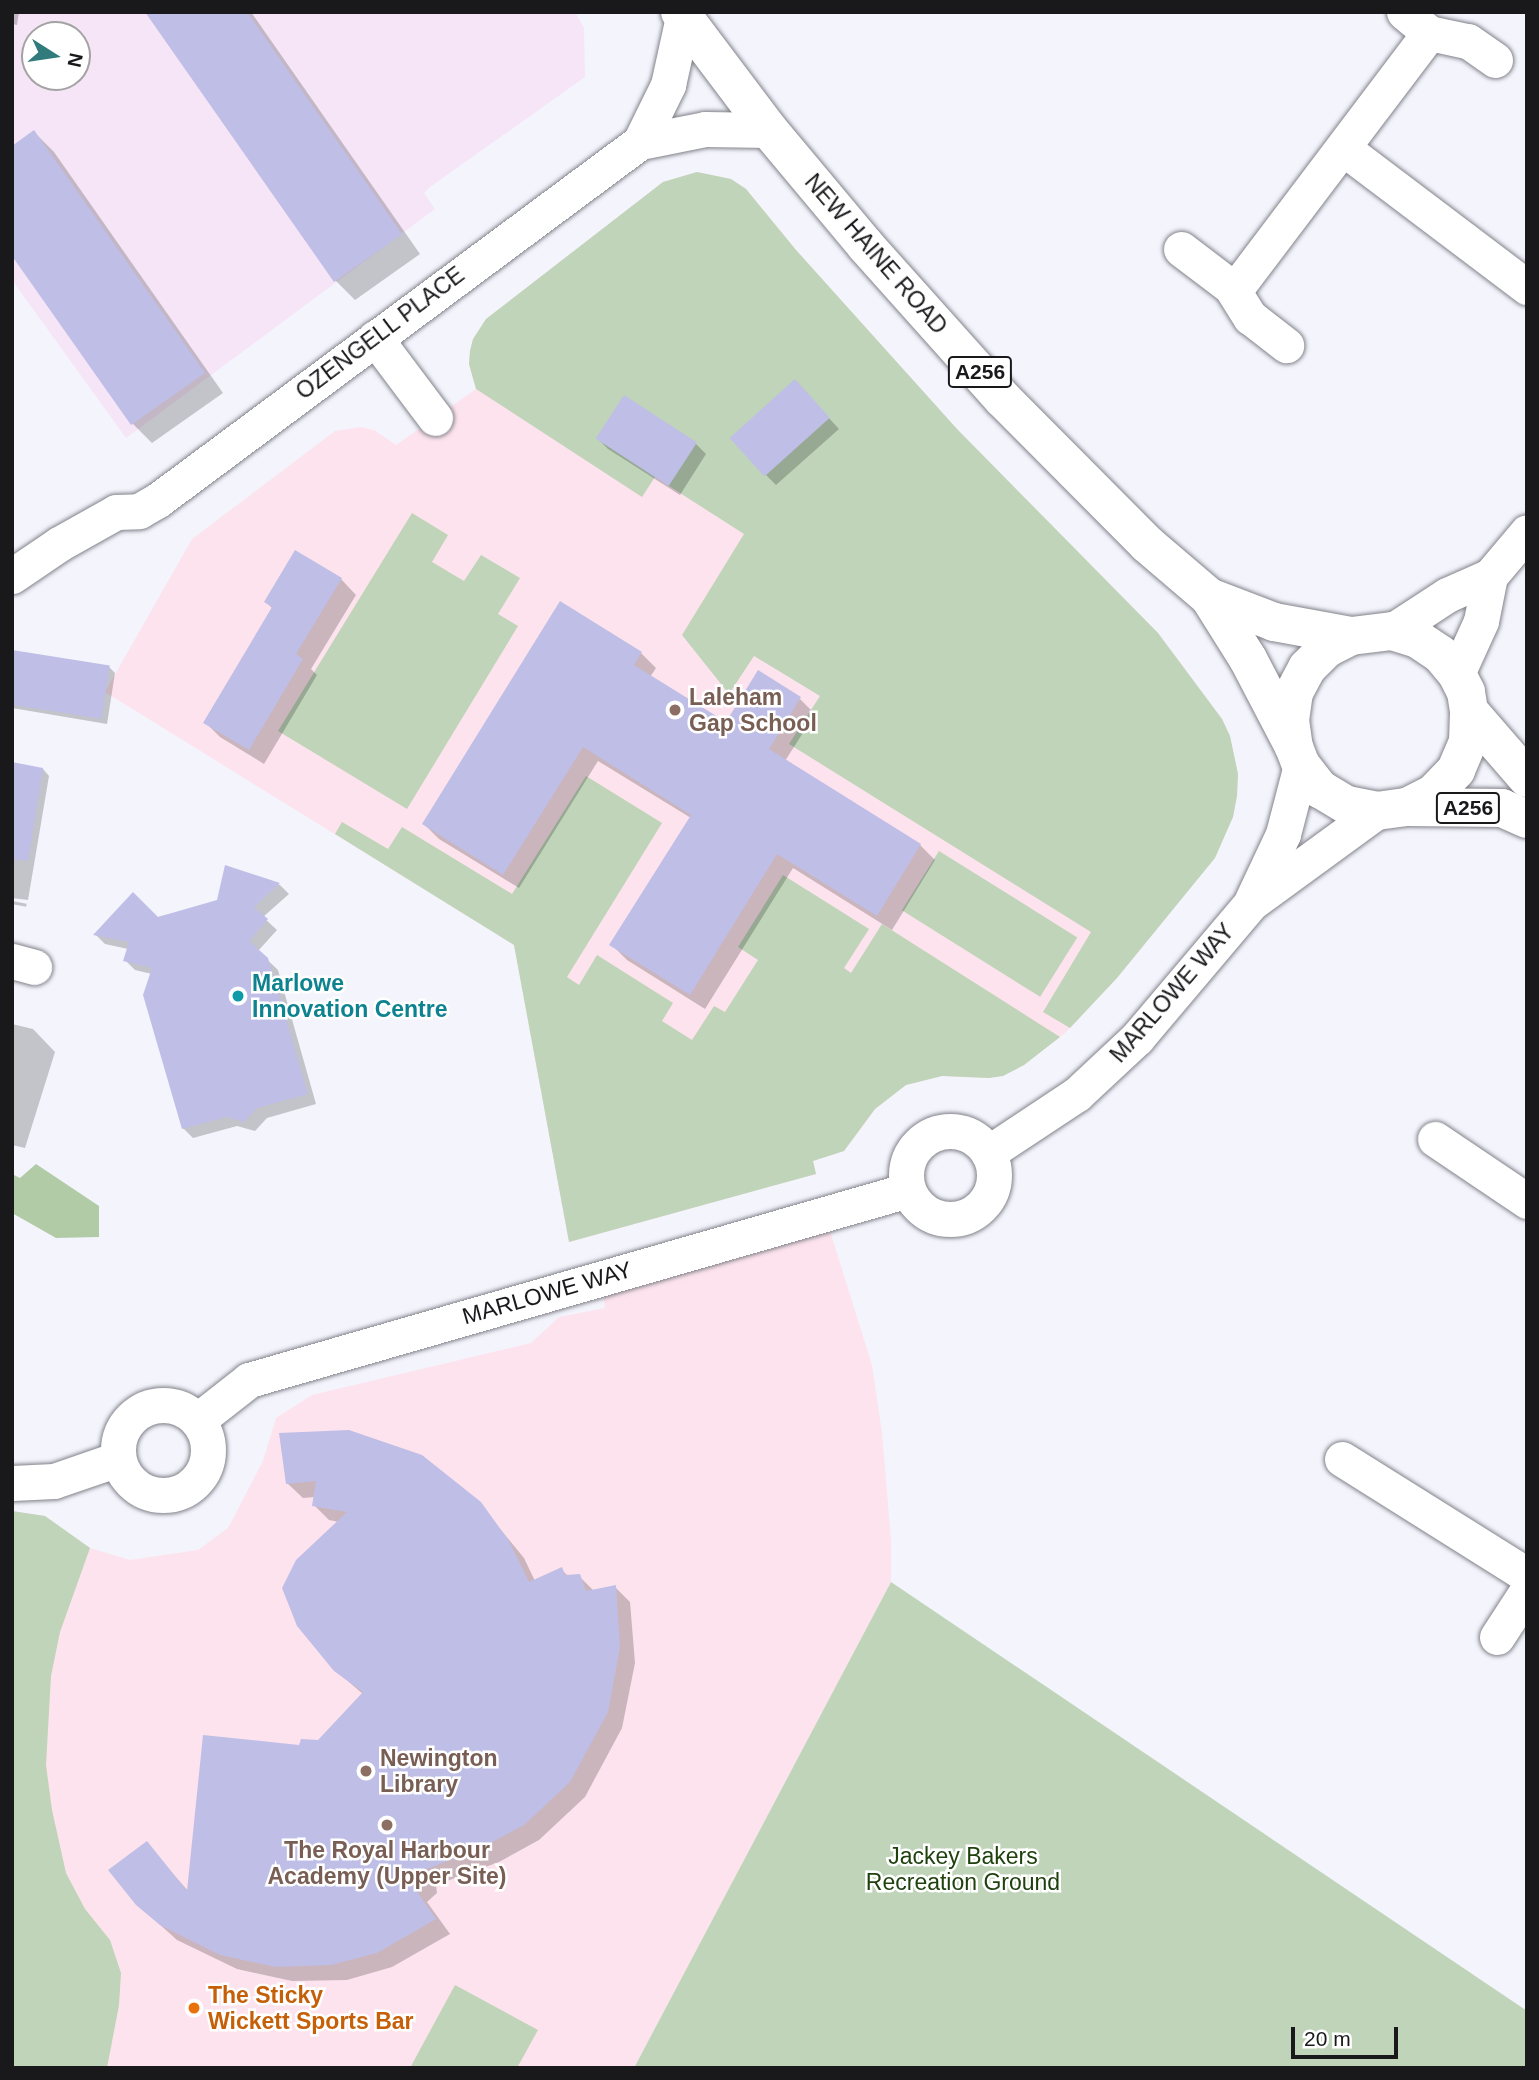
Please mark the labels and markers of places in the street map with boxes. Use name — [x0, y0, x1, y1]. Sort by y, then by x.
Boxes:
place label: Laleham Gap School — [689, 683, 817, 737]
marker: Laleham Gap School — [667, 702, 683, 718]
place label: Marlowe Innovation Centre — [252, 969, 448, 1023]
marker: Marlowe Innovation Centre — [230, 988, 246, 1004]
place label: Newington Library — [380, 1744, 498, 1798]
marker: Newington Library — [358, 1763, 374, 1779]
marker: The Royal Harbour Academy (Upper Site) — [379, 1817, 395, 1833]
place label: The Royal Harbour Academy (Upper Site) — [267, 1836, 507, 1890]
place label: The Sticky Wickett Sports Bar — [208, 1981, 414, 2035]
marker: The Sticky Wickett Sports Bar — [186, 2000, 202, 2016]

